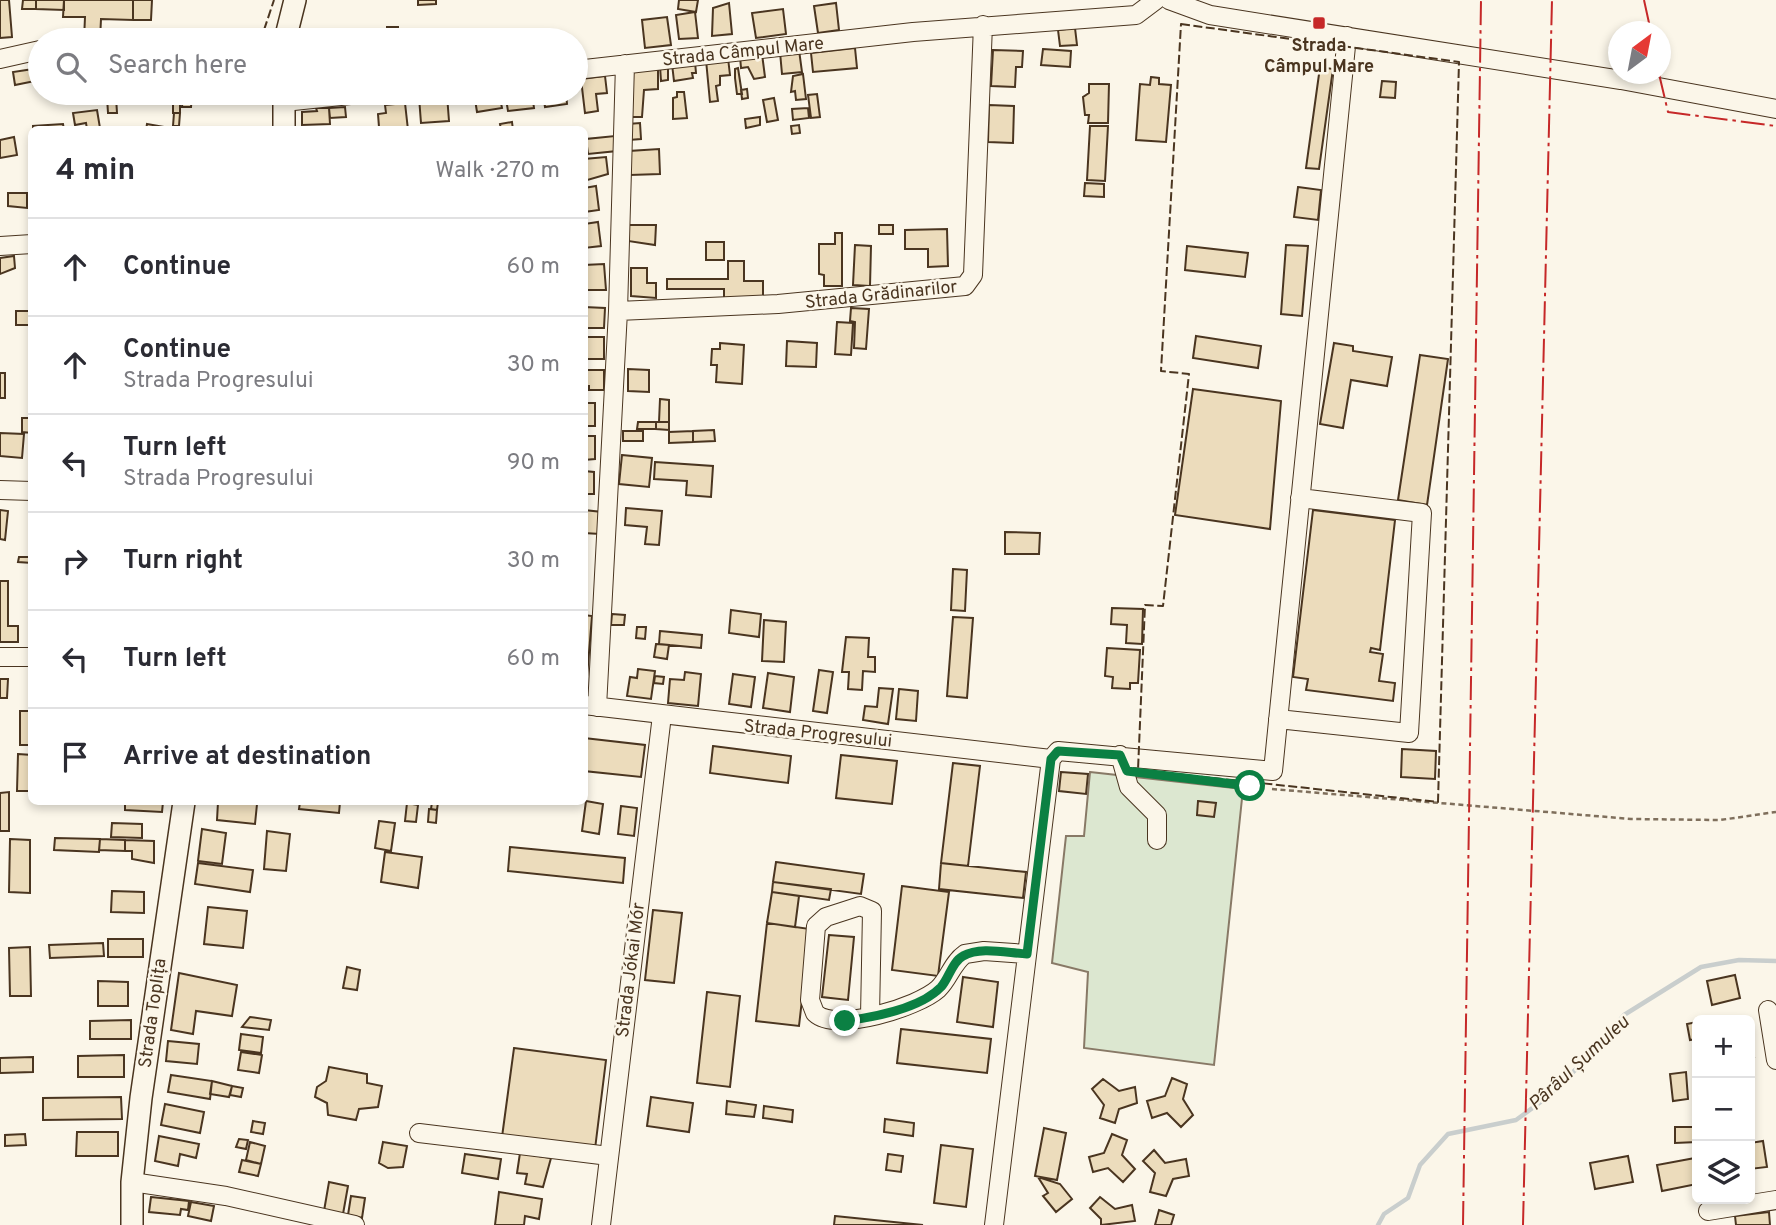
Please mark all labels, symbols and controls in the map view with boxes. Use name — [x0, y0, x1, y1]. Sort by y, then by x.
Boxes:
marker: Strada Câmpul Mare — [1311, 15, 1327, 31]
north arrow — [1608, 21, 1671, 84]
search box — [28, 28, 588, 105]
street label: Strada Câmpul Mare — [661, 33, 825, 72]
place label: Strada Câmpul Mare — [1264, 35, 1374, 79]
icon: search — [52, 48, 90, 86]
text: Search here — [108, 50, 247, 83]
text: 4 min — [56, 153, 135, 190]
text: Walk · 270 m — [435, 157, 560, 186]
icon: ahead — [56, 248, 94, 286]
text: Continue — [123, 251, 231, 284]
text: 60 m — [507, 253, 560, 282]
street label: Strada Grădinarilor — [804, 276, 959, 315]
text: Continue — [123, 334, 231, 367]
icon: ahead — [56, 346, 94, 384]
text: 30 m — [507, 351, 560, 380]
text: Strada Progresului — [123, 367, 314, 396]
text: Turn left — [123, 432, 227, 465]
icon: left — [56, 444, 94, 482]
text: 90 m — [507, 449, 560, 478]
text: Strada Progresului — [123, 465, 314, 494]
icon: right — [56, 542, 94, 580]
text: Turn right — [123, 545, 243, 578]
text: 30 m — [507, 547, 560, 576]
icon: left — [56, 640, 94, 678]
text: Turn left — [123, 643, 227, 676]
text: 60 m — [507, 645, 560, 674]
street label: Strada Progresului — [742, 715, 893, 754]
icon: arrive — [56, 738, 94, 776]
text: Arrive at destination — [123, 741, 371, 774]
route start — [1234, 770, 1265, 801]
street label: Strada Jókai Mór — [612, 901, 651, 1039]
street label: Strada Toplița — [134, 957, 173, 1070]
route end — [829, 1005, 860, 1036]
water label: Pârâul Șumuleu — [1524, 1010, 1635, 1116]
map controls — [1692, 1015, 1755, 1204]
button: + — [1692, 1015, 1755, 1078]
button: − — [1692, 1078, 1755, 1141]
button: layers — [1692, 1141, 1755, 1204]

